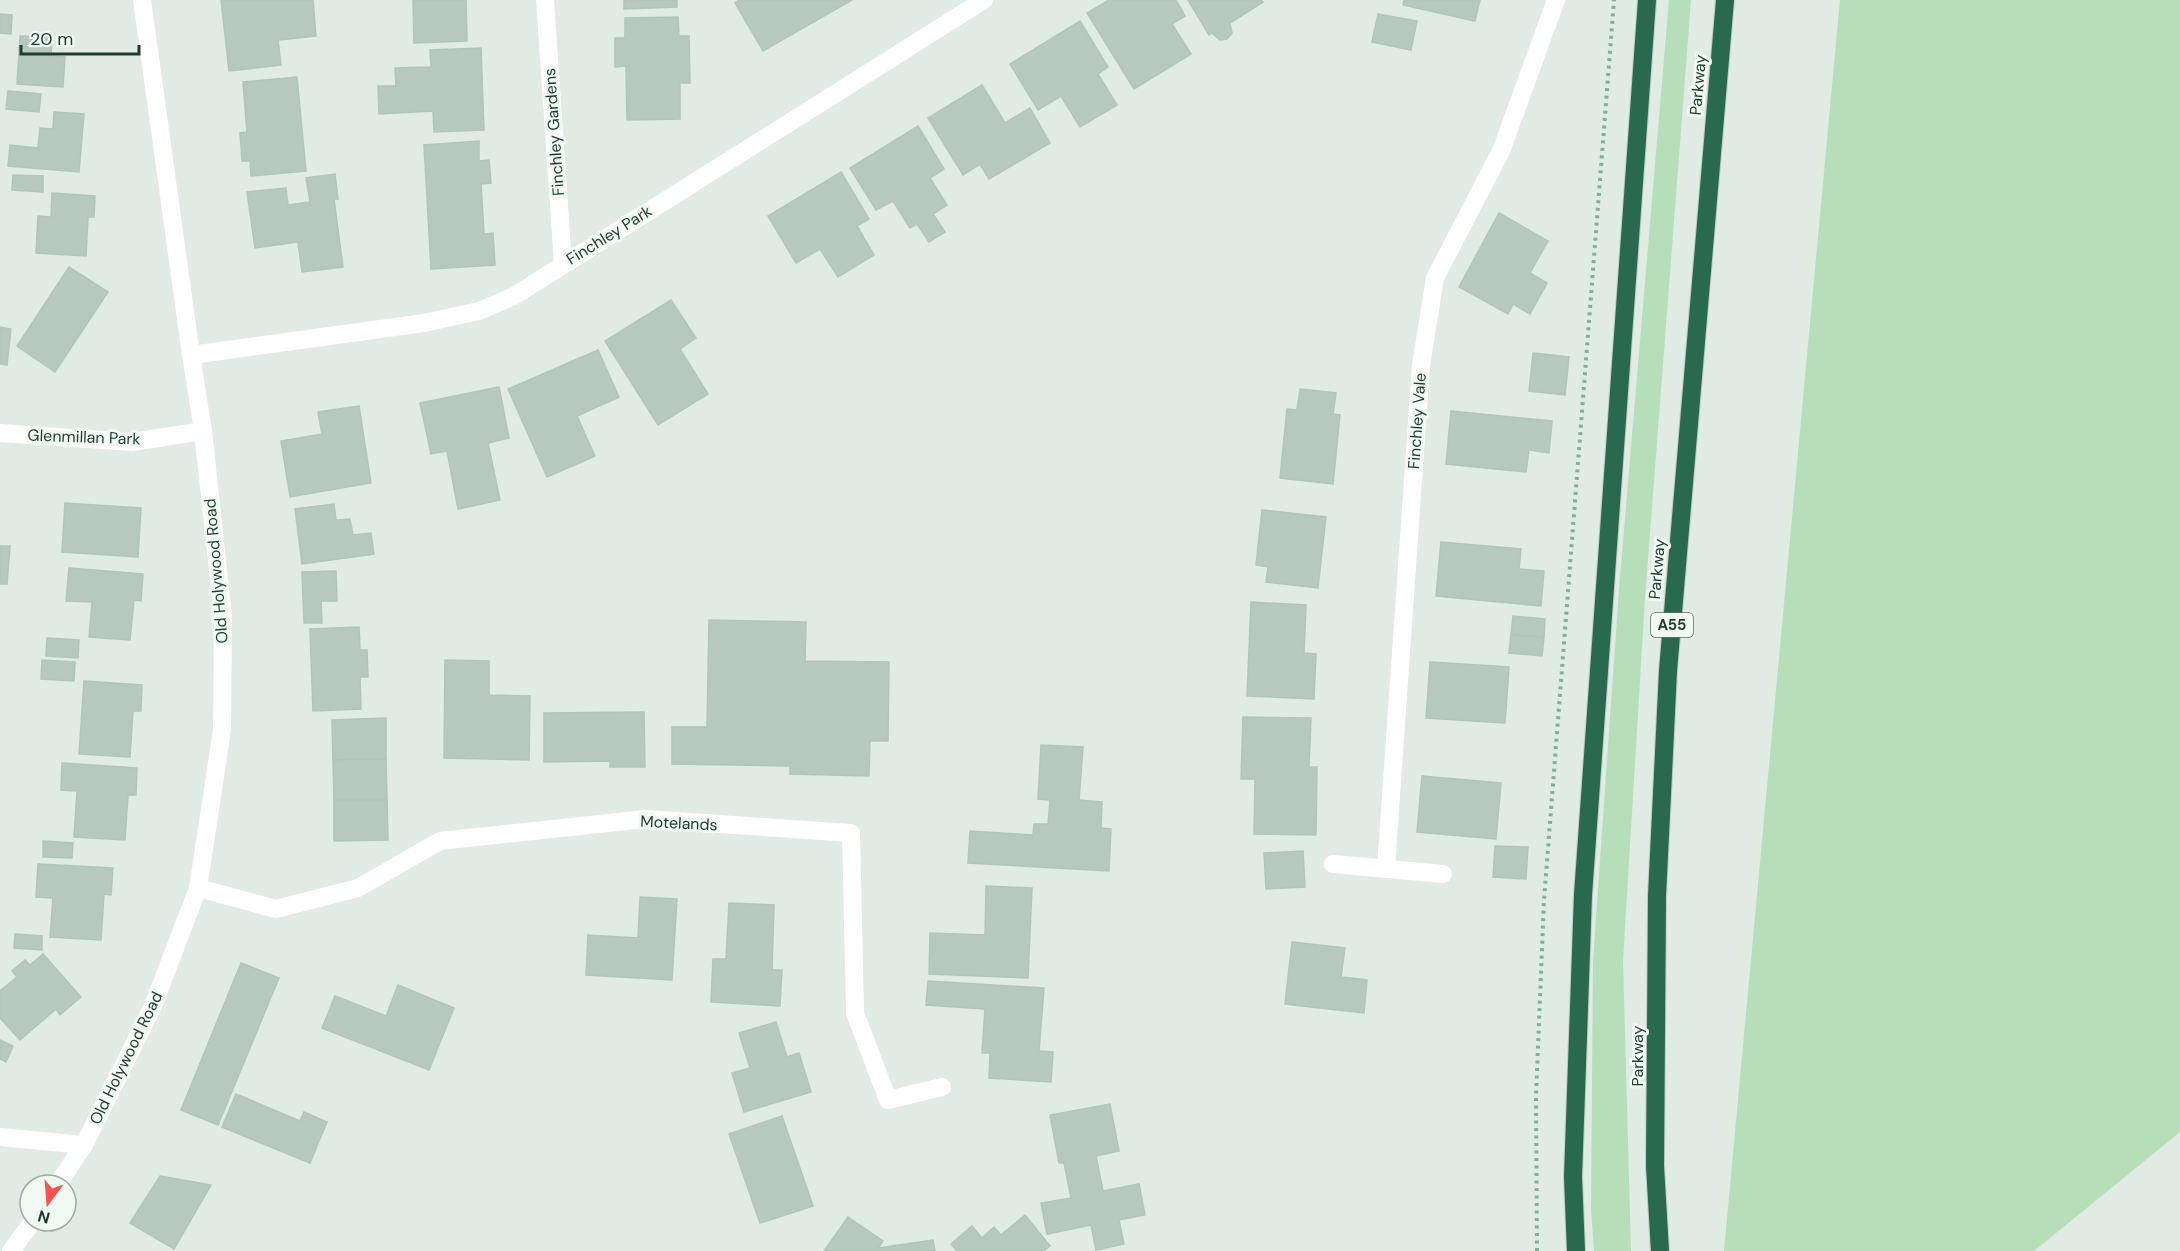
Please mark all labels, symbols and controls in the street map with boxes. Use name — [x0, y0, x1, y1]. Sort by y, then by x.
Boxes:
scale bar — [21, 18, 140, 56]
text: 20 m — [30, 27, 73, 51]
street label: Parkway — [1685, 54, 1711, 116]
street label: Finchley Gardens — [539, 67, 569, 197]
street label: Finchley Park — [562, 200, 656, 270]
street label: Finchley Vale — [1403, 372, 1431, 470]
street label: Glenmillan Park — [27, 425, 141, 449]
street label: Old Holywood Road — [199, 498, 233, 644]
street label: Parkway — [1644, 538, 1670, 600]
road number: A55 — [1651, 613, 1693, 637]
street label: Motelands — [640, 810, 718, 836]
street label: Old Holywood Road — [85, 988, 167, 1128]
street label: Parkway — [1627, 1025, 1648, 1086]
north arrow — [18, 1173, 78, 1233]
text: N — [35, 1205, 53, 1229]

